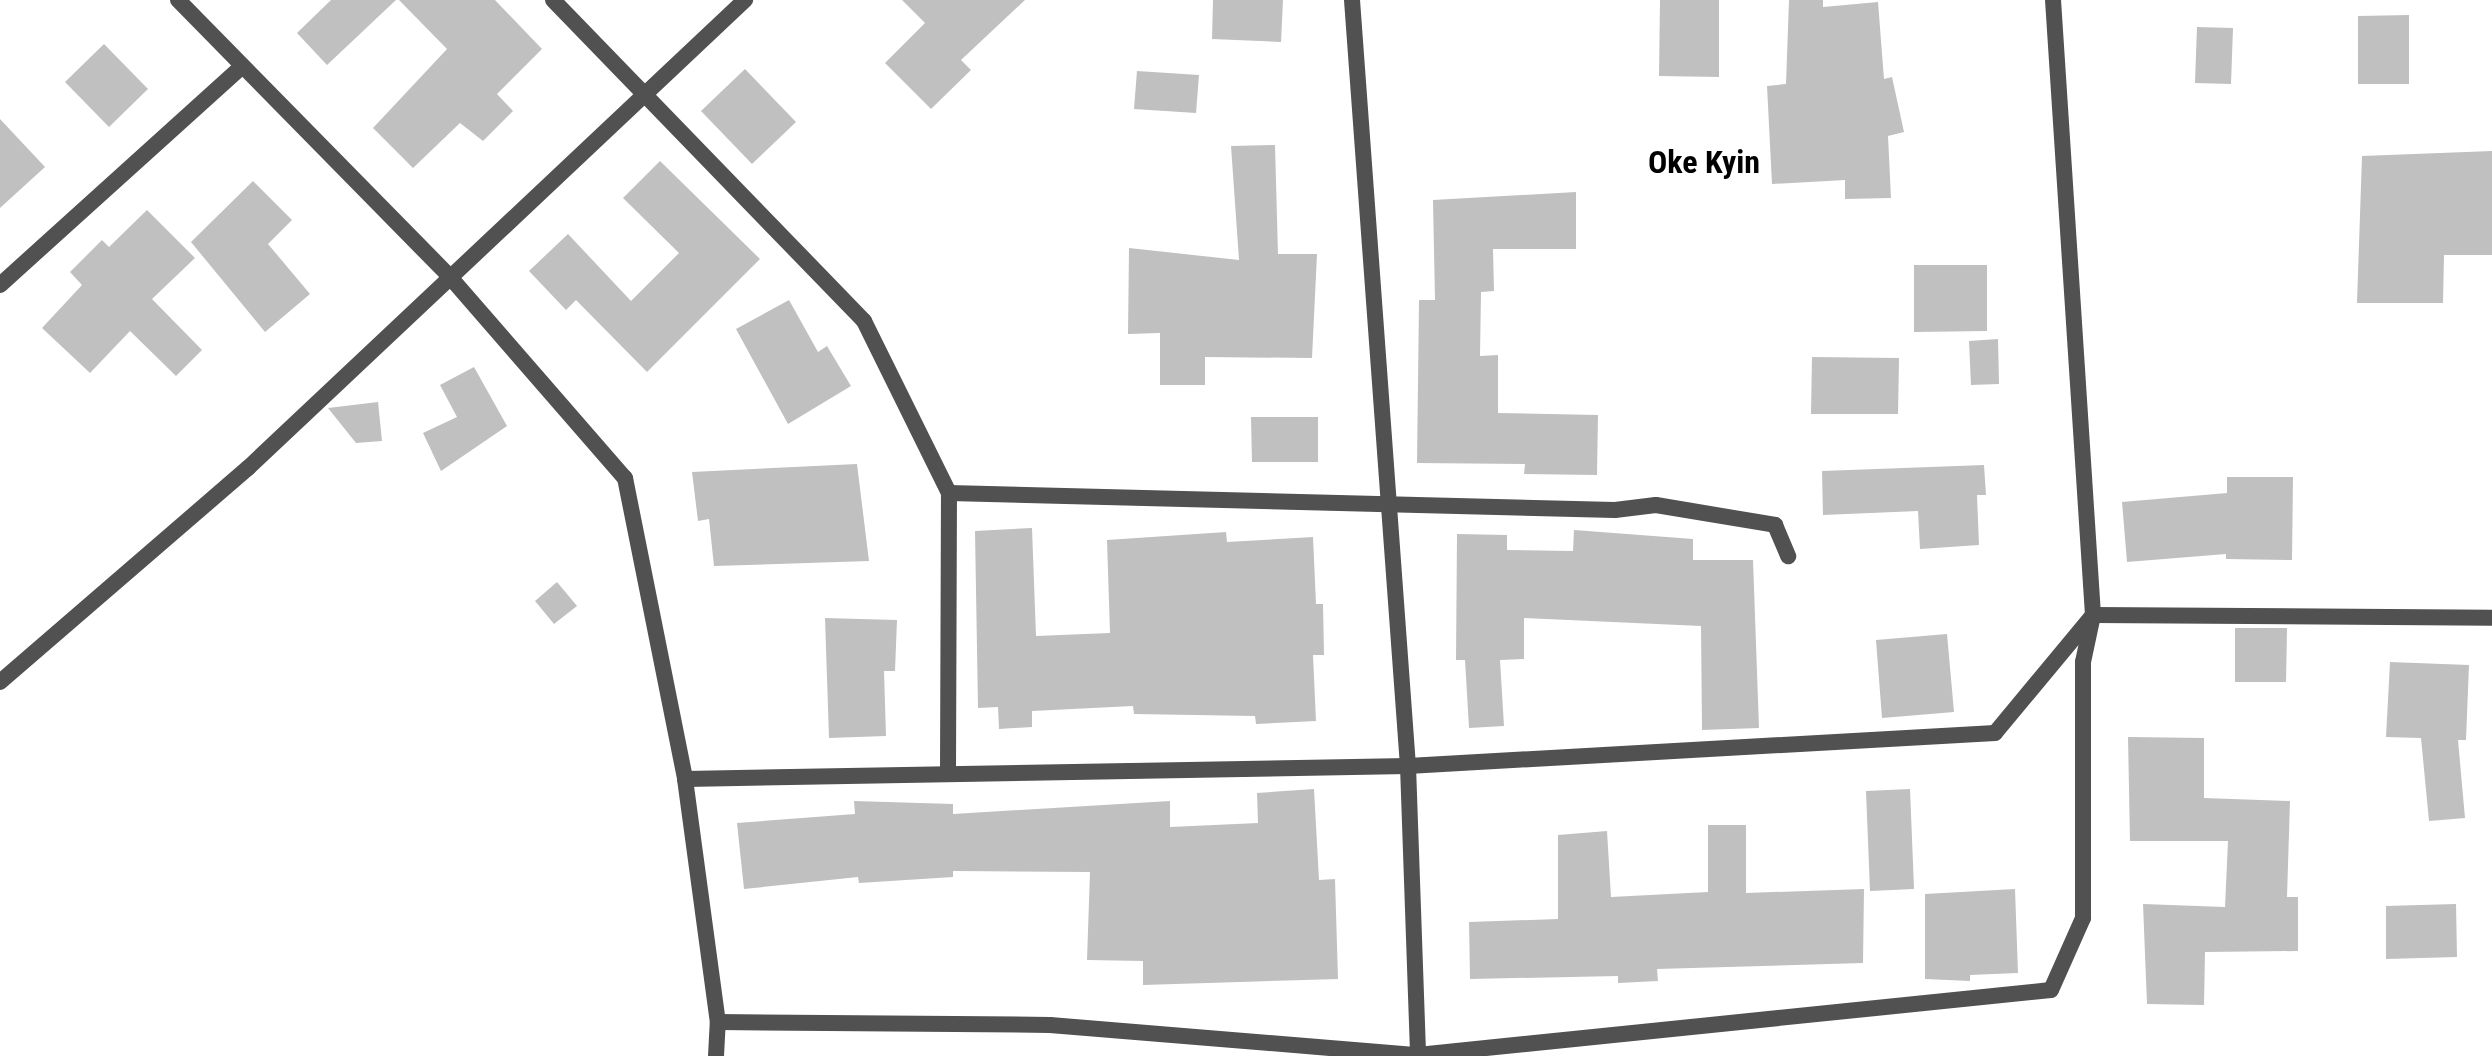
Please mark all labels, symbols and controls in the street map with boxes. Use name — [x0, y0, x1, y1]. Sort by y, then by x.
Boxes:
district label: Oke Kyin — [1648, 143, 1760, 181]

